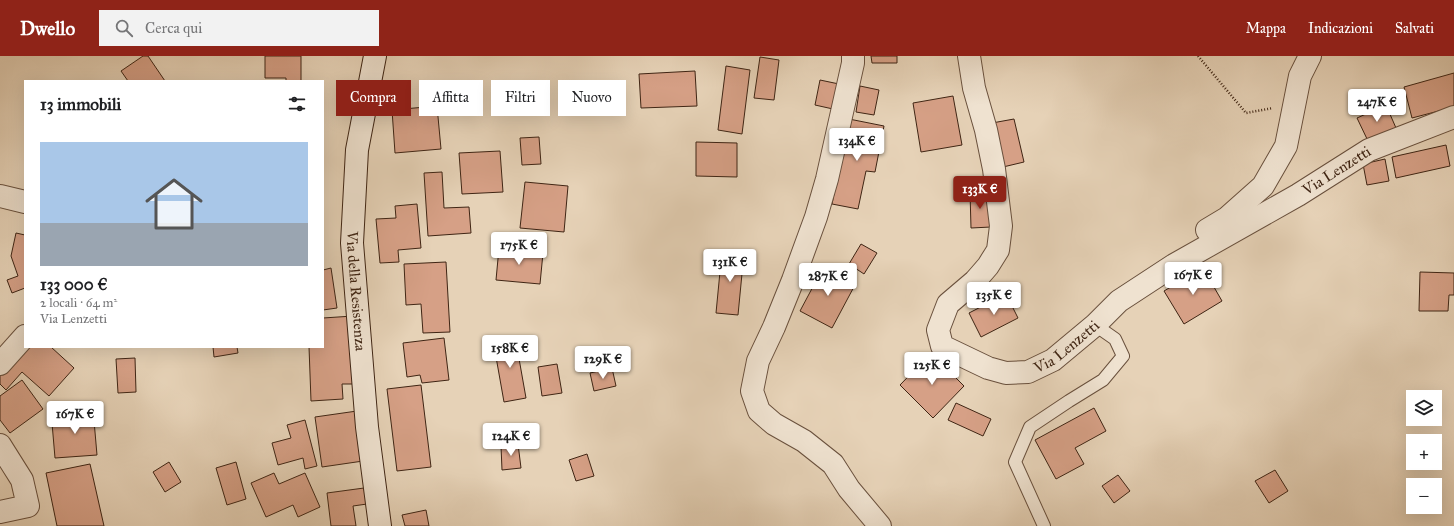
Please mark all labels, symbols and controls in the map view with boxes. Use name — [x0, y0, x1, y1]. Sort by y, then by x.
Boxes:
search box — [99, 10, 379, 46]
text: Dwello — [20, 17, 75, 40]
icon: search — [113, 17, 135, 39]
text: Cerca qui — [145, 19, 202, 37]
text: Mappa — [1246, 20, 1286, 37]
text: Indicazioni — [1308, 20, 1373, 37]
text: Salvati — [1395, 20, 1434, 37]
chip: Compra — [336, 80, 411, 116]
chip: Affitta — [419, 80, 483, 116]
chip: Filtri — [491, 80, 550, 116]
chip: Nuovo — [558, 80, 626, 116]
pin: 247K € — [1344, 89, 1410, 123]
icon: filters — [286, 93, 308, 115]
text: 13 immobili — [40, 94, 121, 115]
text: 247K € — [1357, 94, 1397, 110]
pin: 134K € — [824, 128, 890, 162]
text: 134K € — [838, 133, 876, 149]
street label: Via Lenzetti — [1298, 142, 1374, 199]
icon: home — [138, 168, 210, 240]
pin: 133K € — [947, 176, 1013, 210]
text: 133K € — [962, 181, 998, 197]
street label: Via della Resistenza — [343, 229, 370, 352]
pin: 175K € — [486, 232, 552, 266]
text: 175K € — [500, 237, 538, 253]
pin: 131K € — [697, 249, 763, 283]
text: 131K € — [712, 254, 748, 270]
pin: 167K € — [1160, 262, 1226, 296]
pin: 287K € — [795, 263, 861, 297]
text: 167K € — [1174, 267, 1212, 283]
text: 287K € — [808, 268, 848, 284]
text: 133 000 € — [40, 274, 108, 295]
pin: 135K € — [961, 282, 1027, 316]
text: 135K € — [976, 287, 1012, 303]
text: 2 locali · 64 m² — [40, 295, 117, 311]
text: Via Lenzetti — [40, 311, 107, 327]
street label: Via Lenzetti — [1030, 317, 1103, 377]
pin: 158K € — [477, 335, 543, 369]
text: 158K € — [491, 340, 529, 356]
pin: 129K € — [570, 346, 636, 380]
text: 129K € — [584, 351, 622, 367]
pin: 125K € — [899, 352, 965, 386]
text: 125K € — [913, 357, 951, 373]
map controls — [1406, 390, 1442, 514]
button: layers — [1406, 390, 1442, 426]
pin: 167K € — [42, 401, 108, 435]
text: 167K € — [56, 406, 94, 422]
pin: 124K € — [478, 423, 544, 457]
text: 124K € — [492, 428, 530, 444]
button: + — [1406, 434, 1442, 470]
button: − — [1406, 478, 1442, 514]

